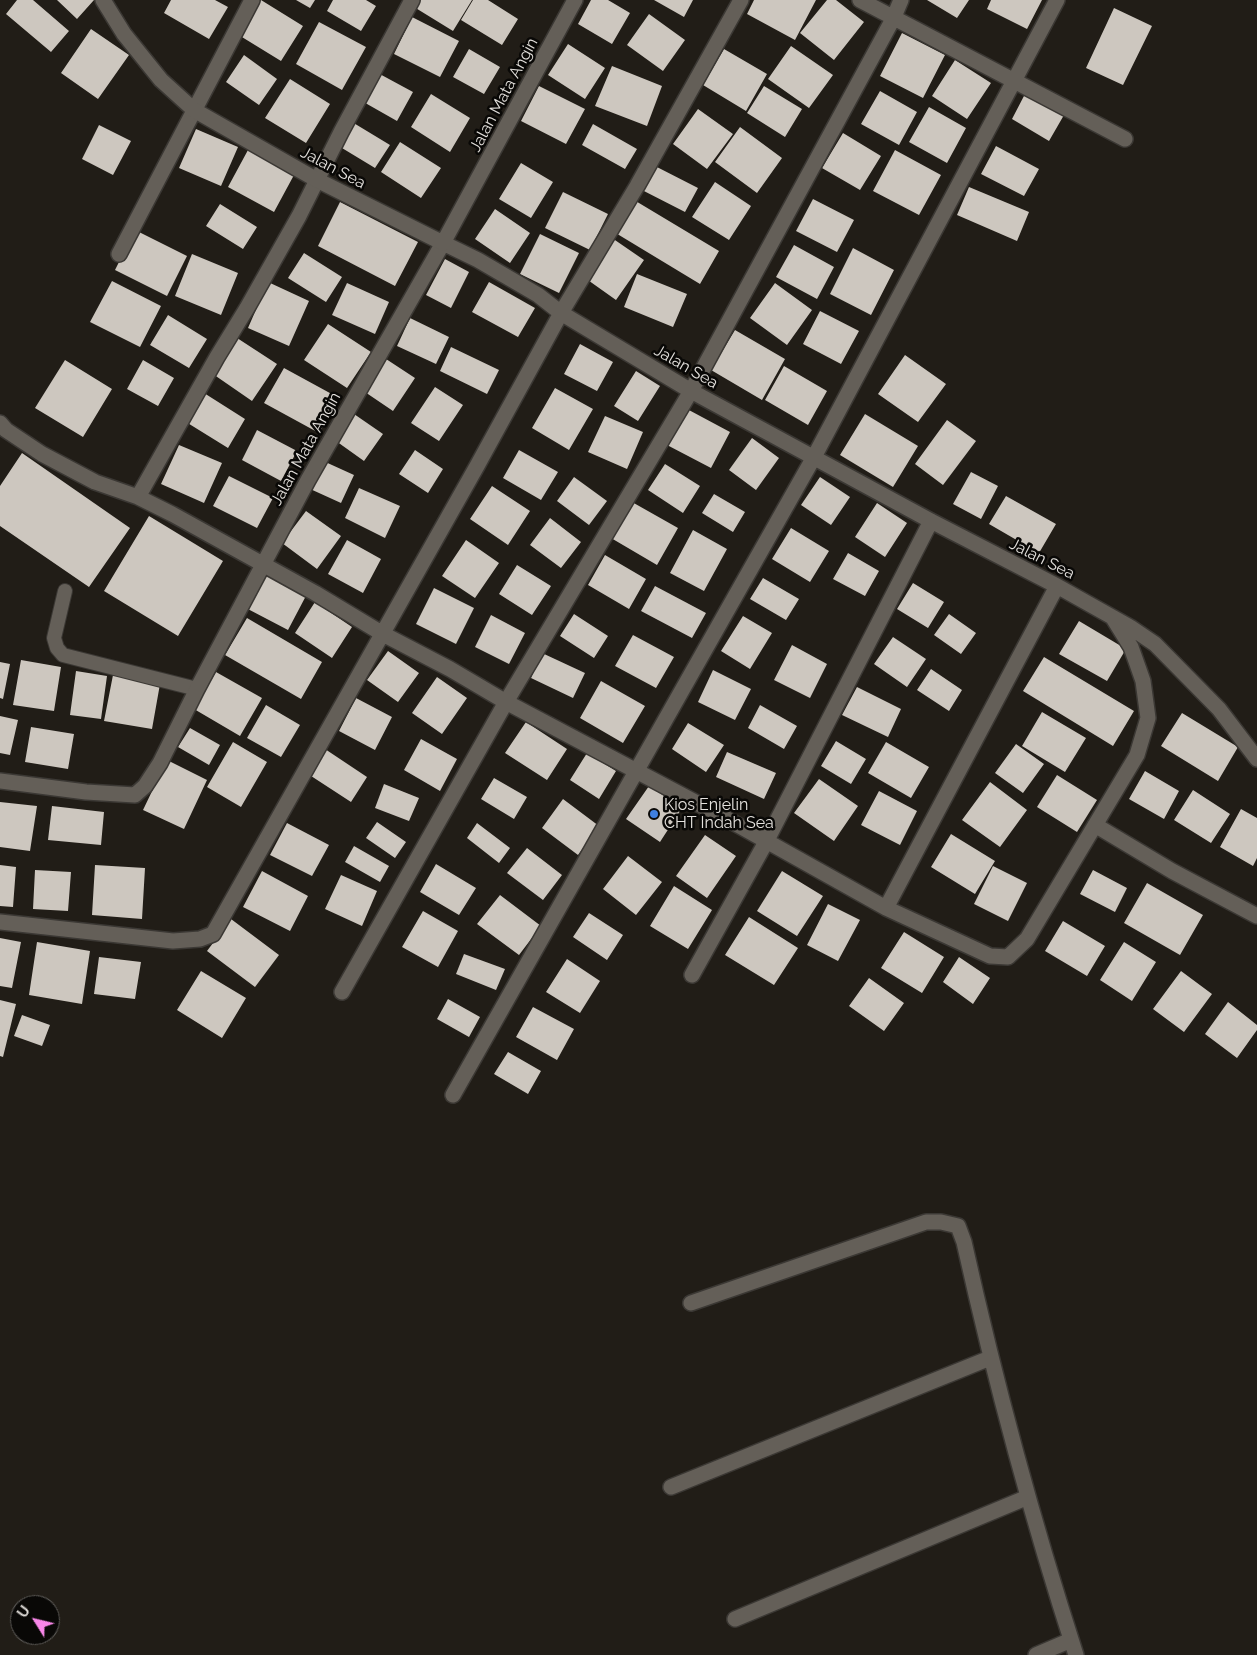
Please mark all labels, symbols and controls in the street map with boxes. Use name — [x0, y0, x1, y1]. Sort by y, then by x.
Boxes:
street label: Jalan Mata Angin — [466, 35, 542, 155]
street label: Jalan Sea — [297, 143, 369, 193]
street label: Jalan Sea — [651, 341, 721, 393]
street label: Jalan Mata Angin — [267, 389, 345, 509]
street label: Jalan Sea — [1006, 534, 1078, 584]
place label: Kios Enjelin CHT Indah Sea — [664, 795, 774, 833]
marker: Kios Enjelin CHT Indah Sea — [648, 808, 660, 820]
north arrow — [10, 1595, 60, 1645]
text: U — [14, 1603, 33, 1621]

